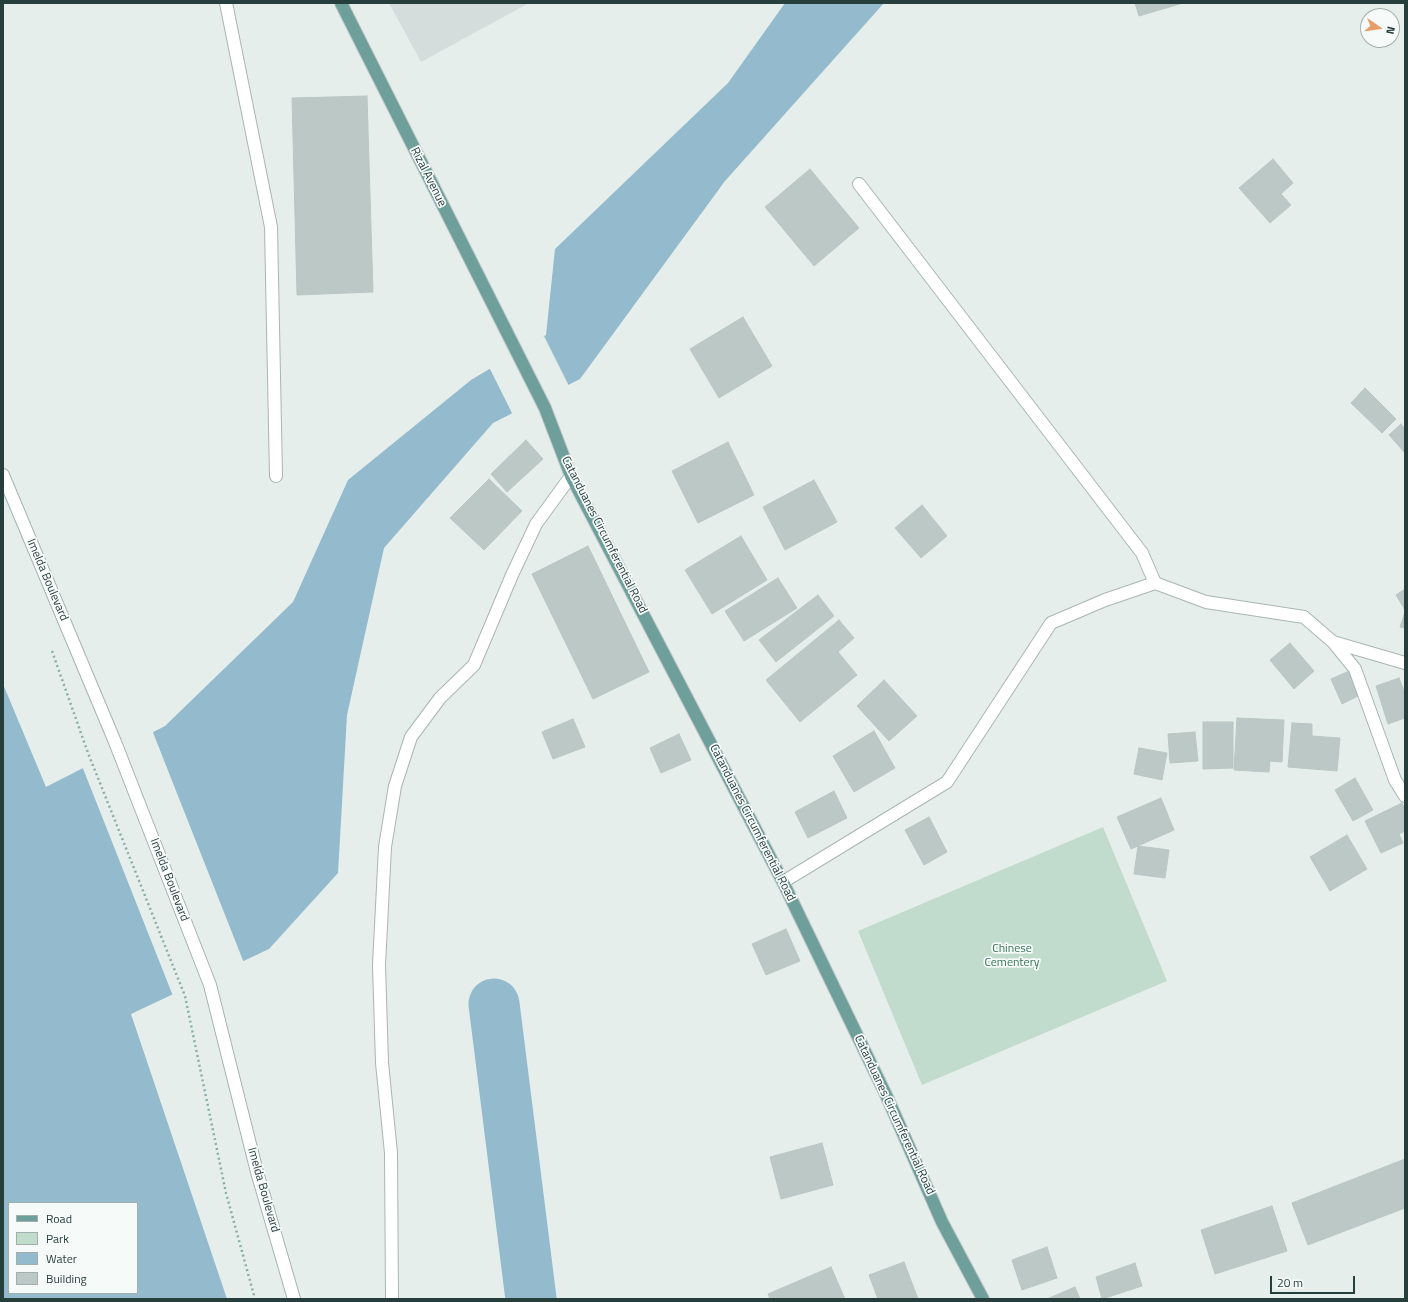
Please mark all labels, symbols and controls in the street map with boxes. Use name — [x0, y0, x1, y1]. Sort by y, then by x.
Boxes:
north arrow — [1360, 8, 1400, 48]
text: N — [1382, 25, 1399, 36]
street label: Rizal Avenue — [407, 145, 449, 209]
street label: Catanduanes Circumferential Road — [558, 454, 650, 616]
street label: Imelda Boulevard — [23, 537, 71, 623]
street label: Catanduanes Circumferential Road — [706, 742, 798, 904]
street label: Imelda Boulevard — [147, 836, 191, 924]
park label: Chinese Cementery — [984, 942, 1040, 970]
street label: Catanduanes Circumferential Road — [851, 1033, 937, 1197]
street label: Imelda Boulevard — [244, 1146, 282, 1234]
legend — [8, 1202, 138, 1294]
text: Road — [46, 1209, 72, 1228]
text: Park — [46, 1229, 69, 1248]
text: Water — [46, 1249, 77, 1268]
scale bar — [1272, 1268, 1357, 1294]
text: Building — [46, 1269, 87, 1288]
text: 20 m — [1277, 1273, 1303, 1292]

